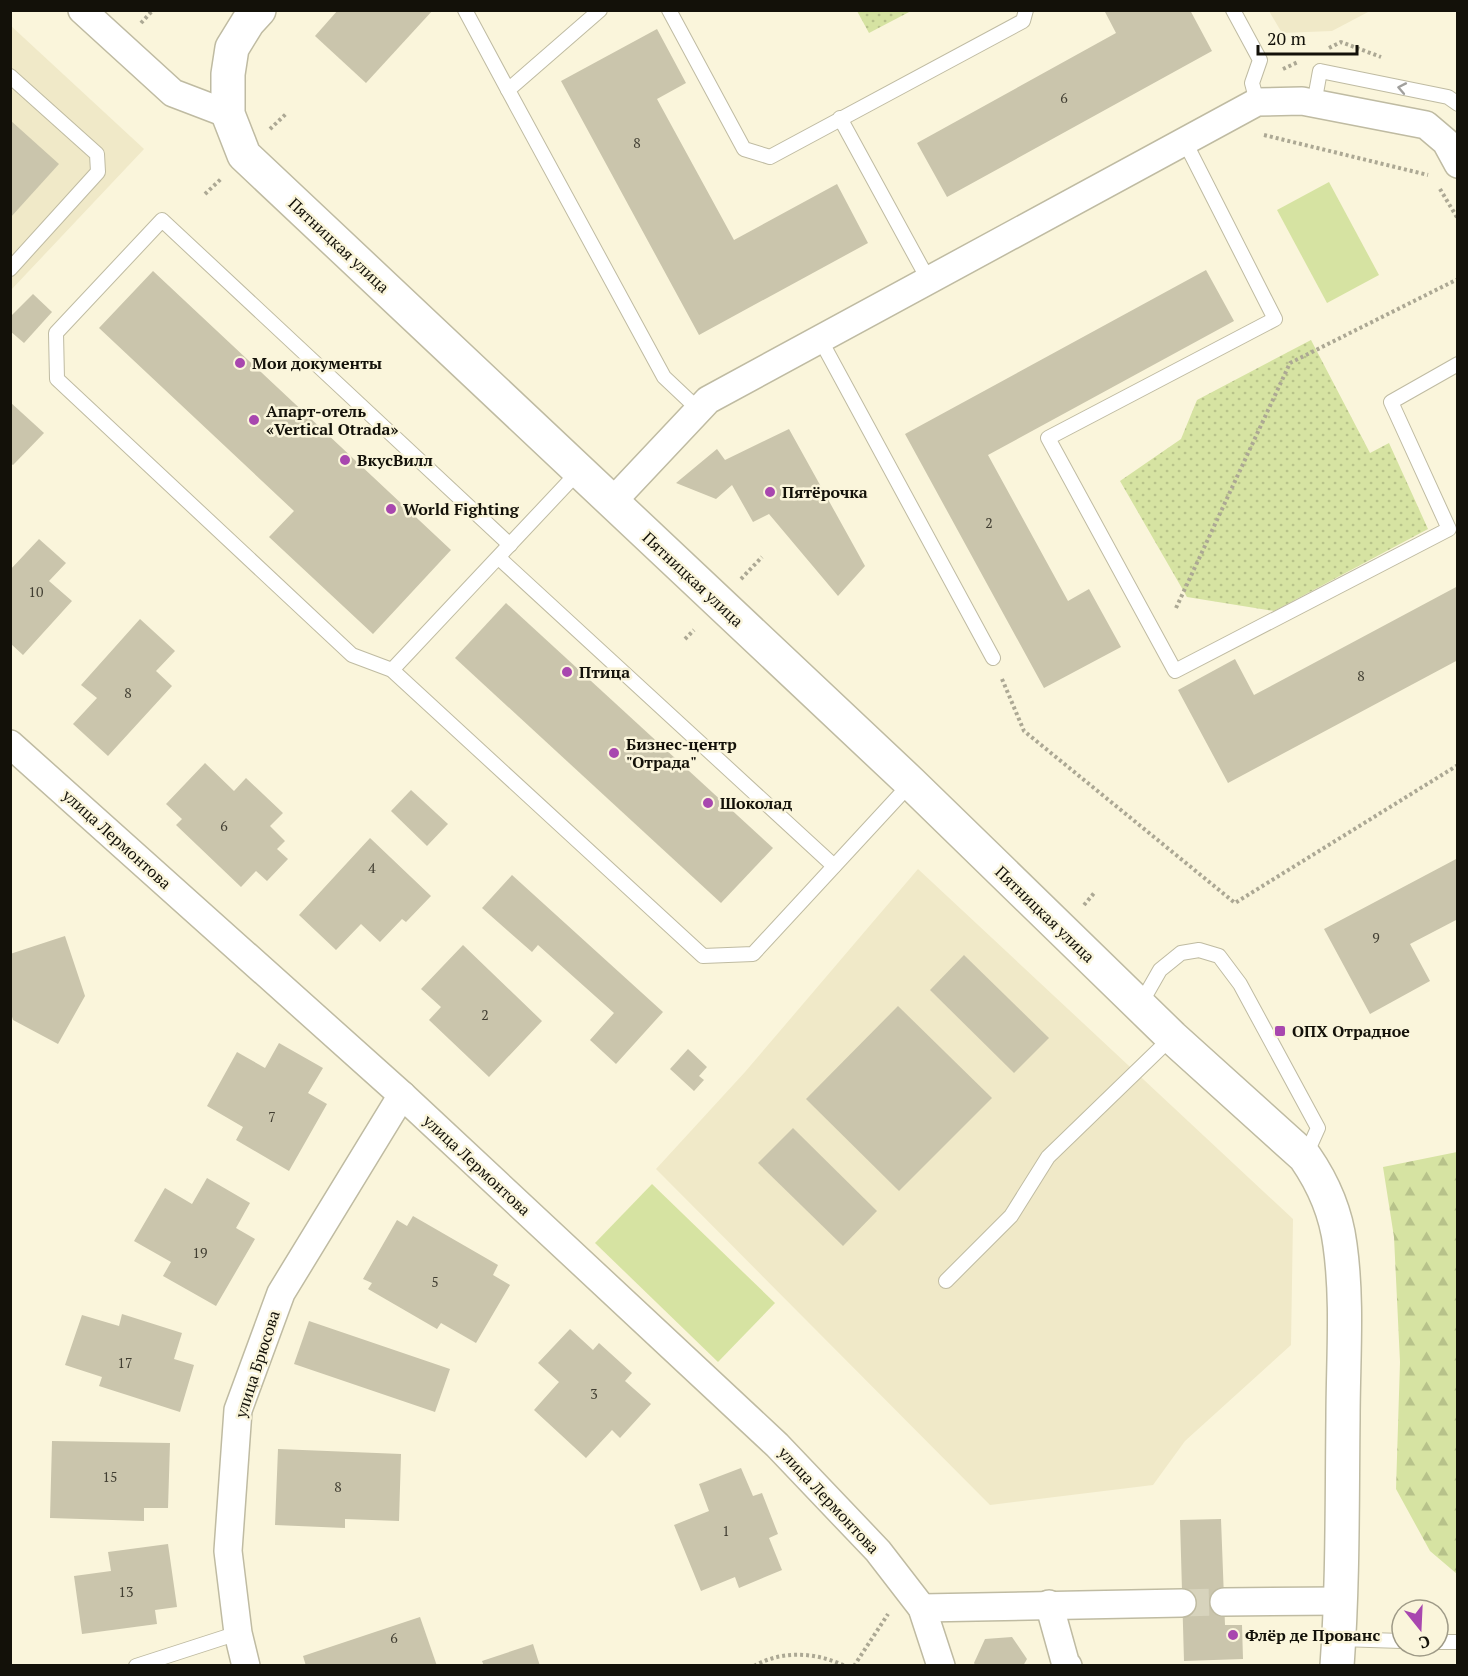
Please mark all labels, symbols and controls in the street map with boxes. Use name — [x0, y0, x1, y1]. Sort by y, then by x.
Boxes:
scale bar — [1258, 18, 1357, 56]
text: 20 m — [1267, 26, 1307, 50]
one-way arrow — [1398, 82, 1408, 95]
house number: 6 — [1060, 88, 1068, 107]
house number: 8 — [633, 133, 641, 152]
street label: Пятницкая улица — [284, 192, 394, 298]
place label: Мои документы — [252, 352, 382, 374]
marker: Мои документы — [233, 356, 247, 370]
place label: Апарт-отель «Vertical Otrada» — [266, 400, 399, 440]
marker: Апарт-отель «Vertical Otrada» — [247, 413, 261, 427]
place label: ВкусВилл — [357, 449, 433, 471]
marker: ВкусВилл — [338, 453, 352, 467]
place label: Пятёрочка — [782, 481, 868, 503]
marker: Пятёрочка — [763, 485, 777, 499]
place label: World Fighting — [403, 498, 520, 520]
marker: World Fighting — [384, 502, 398, 516]
house number: 2 — [985, 513, 993, 532]
street label: Пятницкая улица — [638, 526, 748, 632]
house number: 10 — [29, 582, 43, 601]
place label: Птица — [579, 661, 630, 683]
marker: Птица — [560, 665, 574, 679]
house number: 8 — [1357, 666, 1365, 685]
house number: 8 — [124, 683, 132, 702]
place label: Бизнес-центр "Отрада" — [626, 733, 737, 773]
marker: Бизнес-центр "Отрада" — [607, 746, 621, 760]
street label: улица Лермонтова — [57, 784, 176, 894]
place label: Шоколад — [720, 792, 792, 814]
marker: Шоколад — [701, 796, 715, 810]
house number: 6 — [220, 816, 228, 835]
house number: 4 — [368, 858, 376, 877]
street label: Пятницкая улица — [990, 861, 1100, 967]
house number: 9 — [1372, 928, 1380, 947]
house number: 2 — [481, 1005, 489, 1024]
place label: ОПХ Отрадное — [1292, 1020, 1410, 1042]
marker: ОПХ Отрадное — [1273, 1024, 1287, 1038]
house number: 7 — [268, 1107, 276, 1126]
street label: улица Лермонтова — [418, 1109, 535, 1221]
house number: 19 — [193, 1243, 207, 1262]
house number: 5 — [431, 1272, 439, 1291]
street label: улица Брюсова — [229, 1307, 285, 1421]
house number: 17 — [118, 1353, 132, 1372]
house number: 3 — [590, 1384, 598, 1403]
street label: улица Лермонтова — [773, 1441, 885, 1558]
house number: 15 — [103, 1467, 117, 1486]
house number: 8 — [334, 1477, 342, 1496]
house number: 1 — [722, 1521, 730, 1540]
house number: 13 — [119, 1582, 133, 1601]
north arrow — [1390, 1598, 1450, 1658]
place label: Флёр де Прованс — [1245, 1624, 1380, 1646]
house number: 6 — [390, 1628, 398, 1647]
marker: Флёр де Прованс — [1226, 1628, 1240, 1642]
text: С — [1416, 1630, 1433, 1654]

